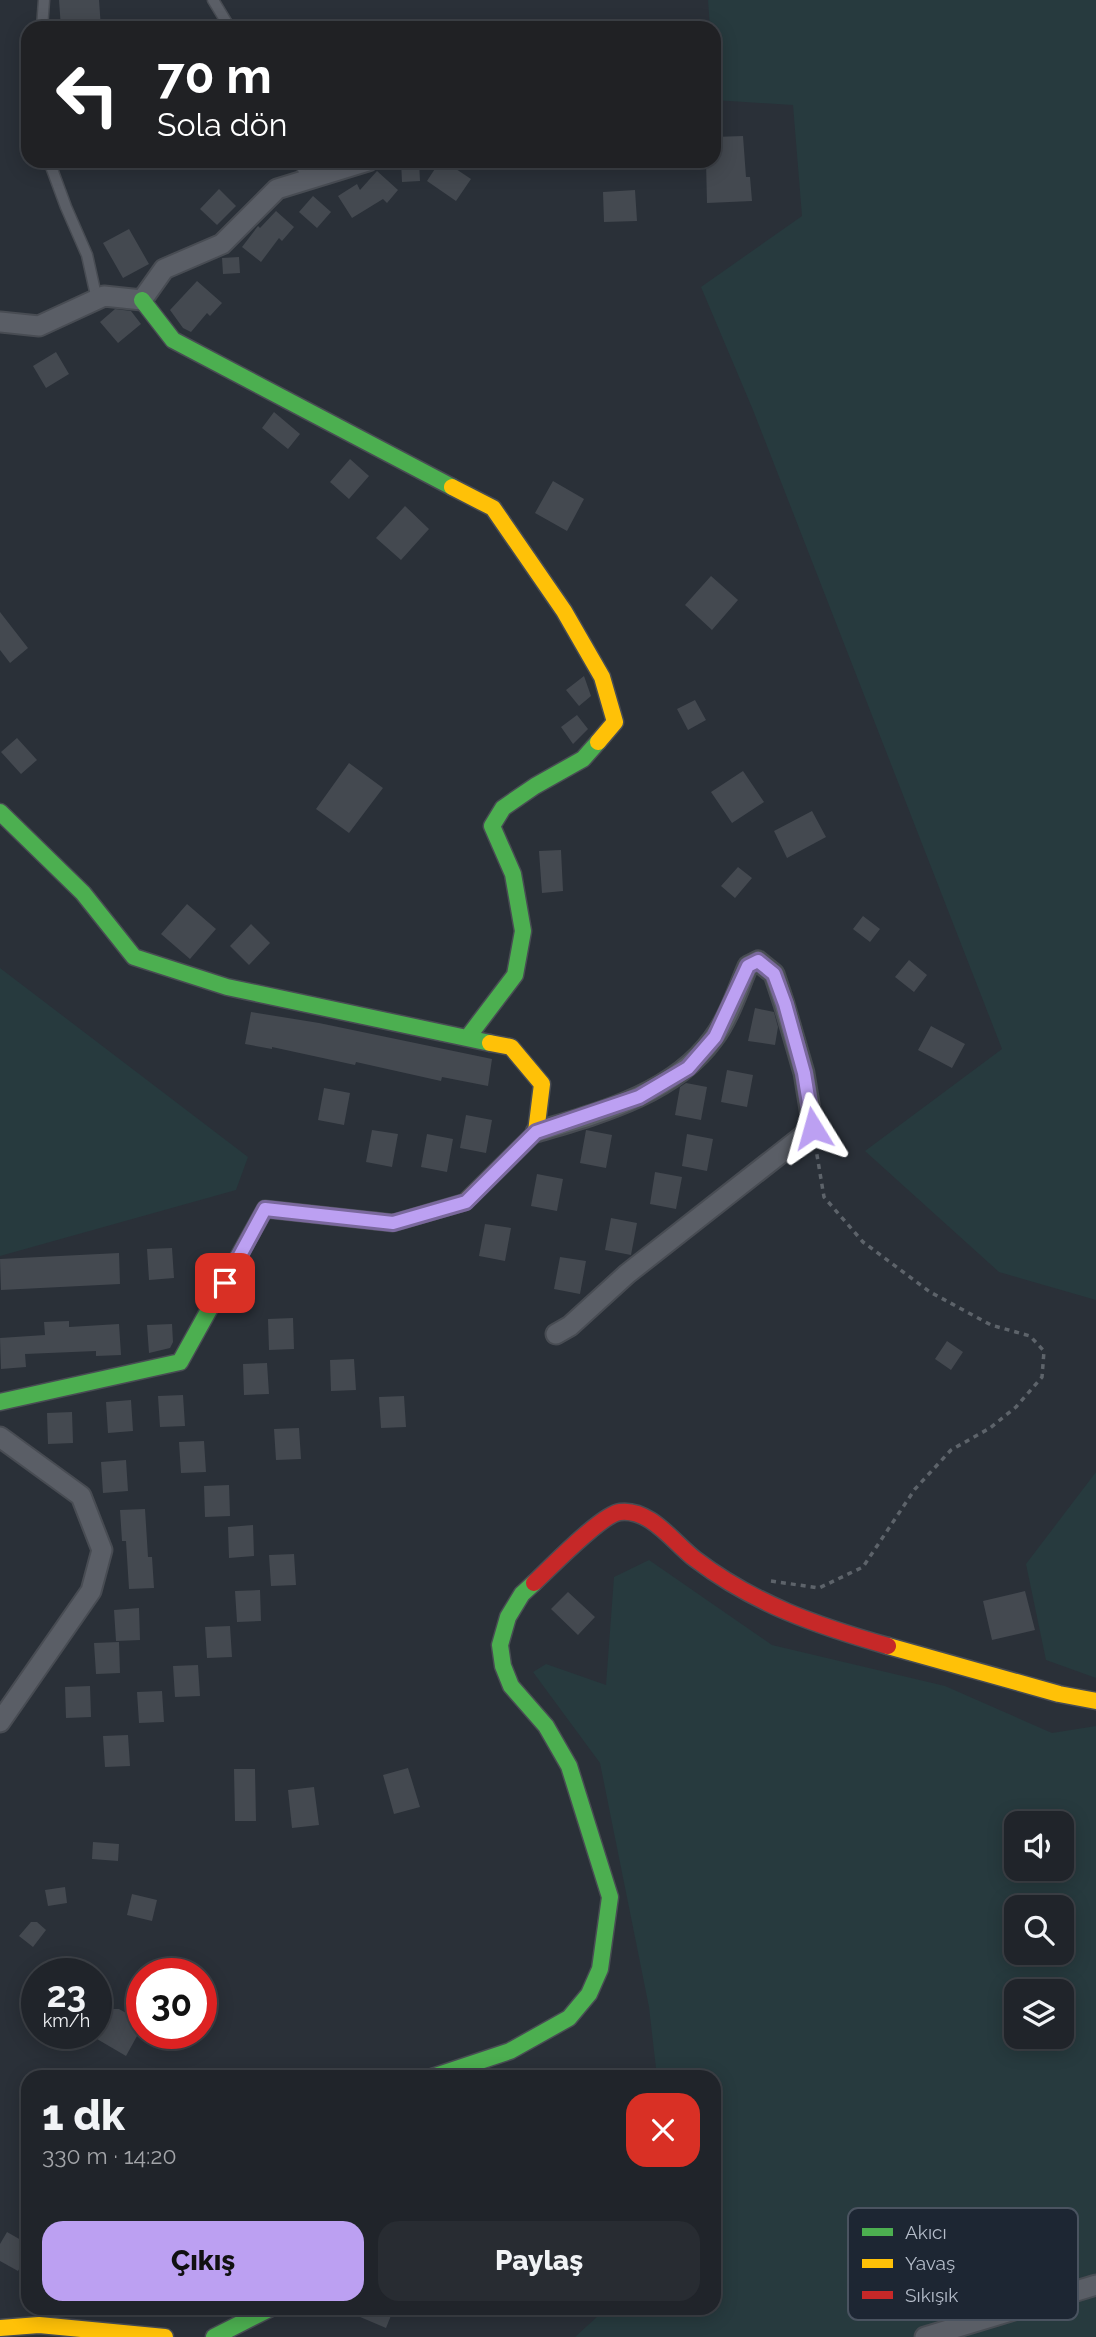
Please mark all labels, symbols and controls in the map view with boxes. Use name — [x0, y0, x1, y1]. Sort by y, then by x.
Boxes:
text: 70 m — [157, 47, 272, 104]
icon: left — [42, 49, 133, 140]
text: Sola dön — [157, 106, 287, 143]
position arrow — [776, 1091, 850, 1165]
pin — [195, 1253, 255, 1313]
icon: arrive — [206, 1264, 244, 1302]
map controls — [1004, 1811, 1074, 2049]
button: sound — [1004, 1811, 1074, 1881]
button: search — [1004, 1895, 1074, 1965]
speed limit sign: 30 — [126, 1958, 217, 2049]
text: 23 — [47, 1974, 86, 2015]
button: layers — [1004, 1979, 1074, 2049]
text: km/h — [43, 2010, 90, 2031]
text: 1 dk — [42, 2091, 125, 2140]
button: close — [626, 2093, 700, 2167]
text: 330 m · 14:20 — [42, 2142, 177, 2169]
legend — [848, 2208, 1078, 2320]
button: Çıkış — [42, 2221, 364, 2301]
button: Paylaş — [378, 2221, 700, 2301]
text: Akıcı — [905, 2221, 947, 2243]
text: Yavaş — [905, 2252, 955, 2274]
text: Sıkışık — [905, 2284, 958, 2306]

